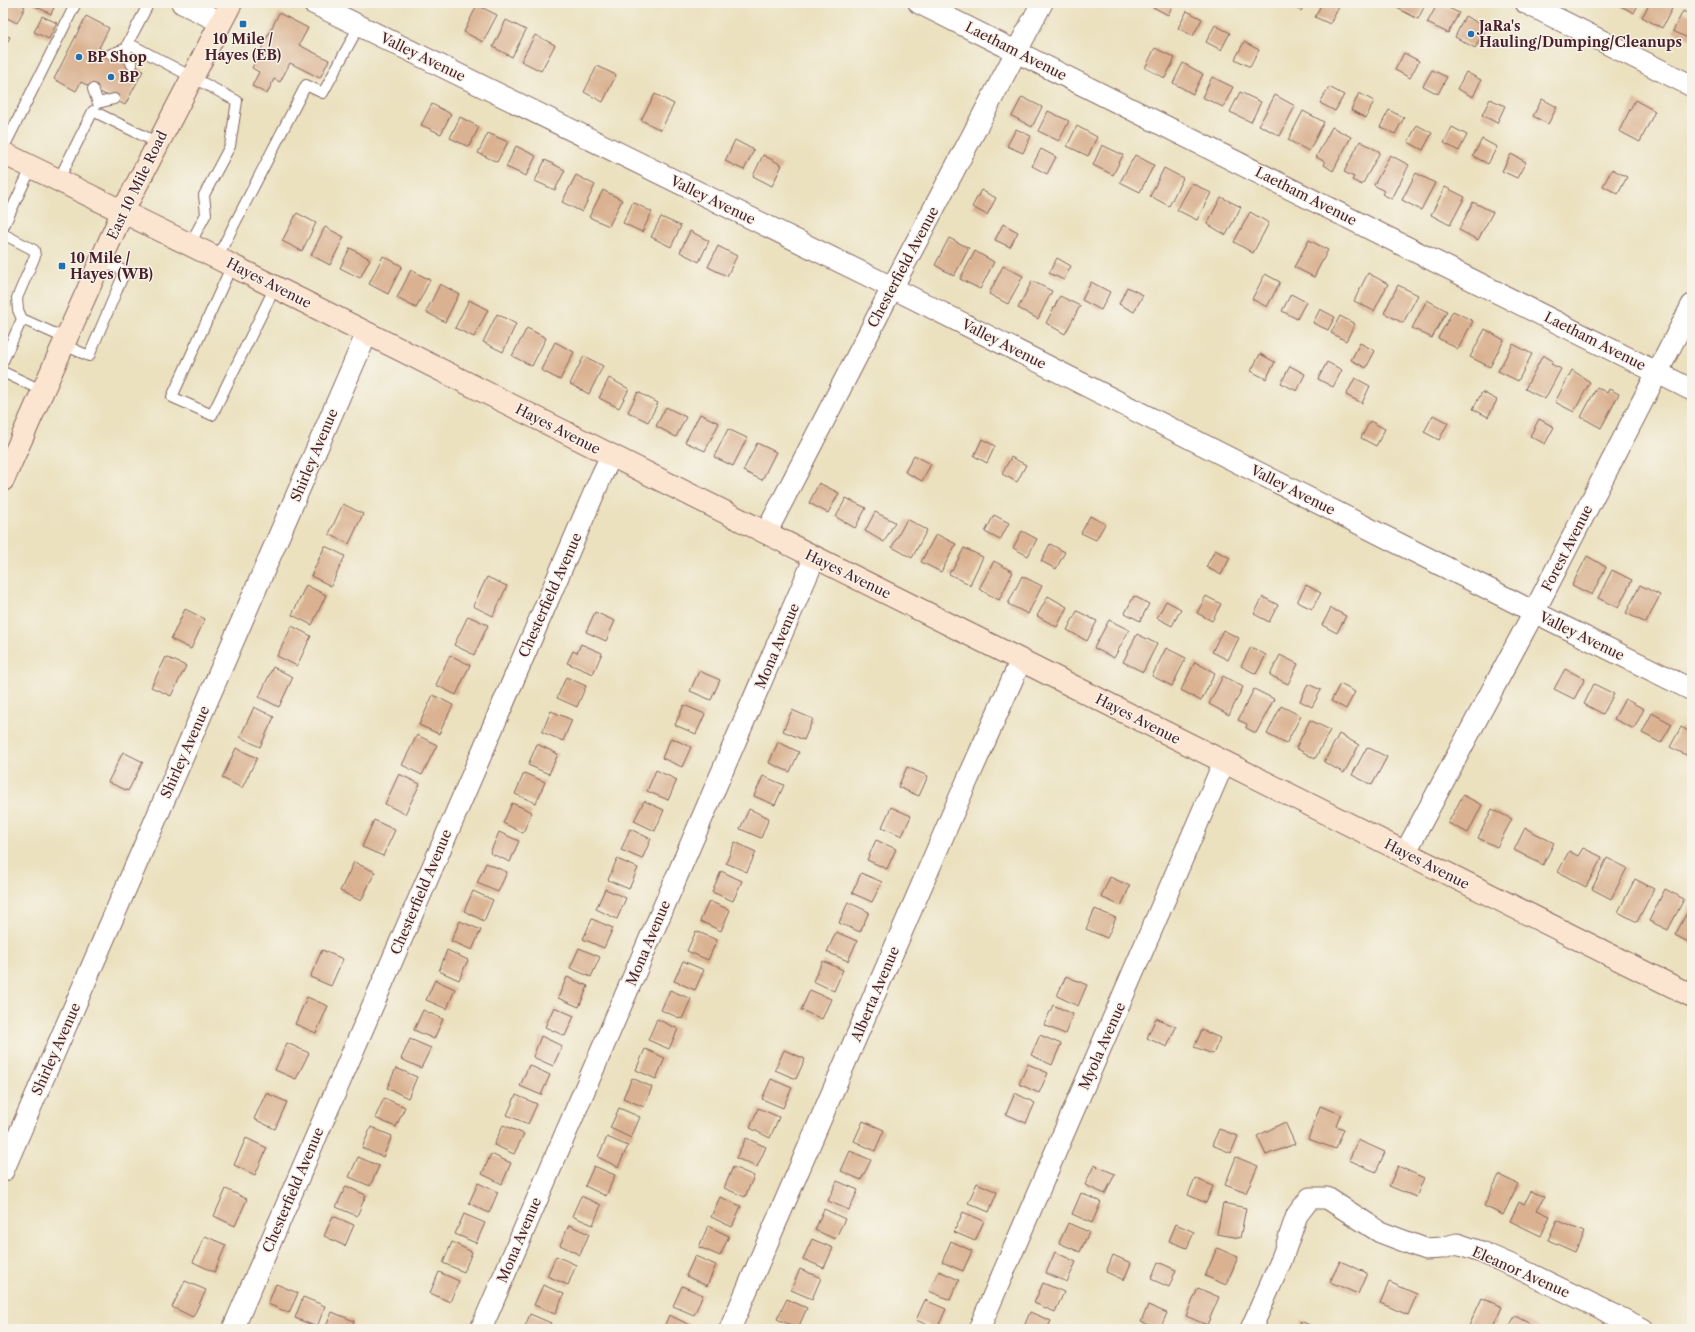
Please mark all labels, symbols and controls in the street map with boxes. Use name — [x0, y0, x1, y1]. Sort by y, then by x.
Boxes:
place label: JaRa's Hauling/Dumping/Cleanups — [1476, 17, 1682, 51]
street label: Laetham Avenue — [962, 18, 1070, 84]
marker: 10 Mile / Hayes (EB) — [238, 19, 248, 29]
street label: Valley Avenue — [377, 28, 469, 85]
marker: JaRa's Hauling/Dumping/Cleanups — [1466, 29, 1476, 39]
place label: 10 Mile / Hayes (EB) — [205, 30, 281, 64]
place label: BP Shop — [87, 48, 147, 66]
marker: BP Shop — [74, 52, 84, 62]
place label: BP — [119, 68, 139, 86]
marker: BP — [106, 72, 116, 82]
street label: East 10 Mile Road — [103, 127, 171, 242]
street label: Laetham Avenue — [1252, 163, 1360, 229]
street label: Valley Avenue — [667, 171, 759, 228]
street label: Chesterfield Avenue — [864, 203, 943, 331]
place label: 10 Mile / Hayes (WB) — [70, 249, 153, 283]
street label: Hayes Avenue — [223, 254, 315, 312]
marker: 10 Mile / Hayes (WB) — [57, 261, 67, 271]
street label: Laetham Avenue — [1541, 308, 1649, 374]
street label: Valley Avenue — [958, 315, 1049, 373]
street label: Hayes Avenue — [512, 400, 604, 458]
street label: Shirley Avenue — [286, 406, 342, 504]
street label: Valley Avenue — [1247, 461, 1338, 519]
street label: Forest Avenue — [1538, 502, 1597, 594]
street label: Chesterfield Avenue — [514, 530, 586, 660]
street label: Hayes Avenue — [802, 545, 894, 603]
street label: Mona Avenue — [751, 600, 803, 692]
street label: Valley Avenue — [1536, 607, 1628, 664]
street label: Hayes Avenue — [1092, 690, 1184, 748]
street label: Shirley Avenue — [157, 703, 213, 801]
street label: Chesterfield Avenue — [386, 826, 456, 957]
street label: Hayes Avenue — [1381, 835, 1473, 893]
street label: Mona Avenue — [622, 897, 674, 989]
street label: Alberta Avenue — [846, 943, 903, 1045]
street label: Myola Avenue — [1075, 999, 1129, 1093]
street label: Shirley Avenue — [28, 1000, 84, 1098]
street label: Chesterfield Avenue — [258, 1124, 328, 1255]
street label: Mona Avenue — [493, 1194, 545, 1286]
street label: Eleanor Avenue — [1469, 1242, 1573, 1302]

